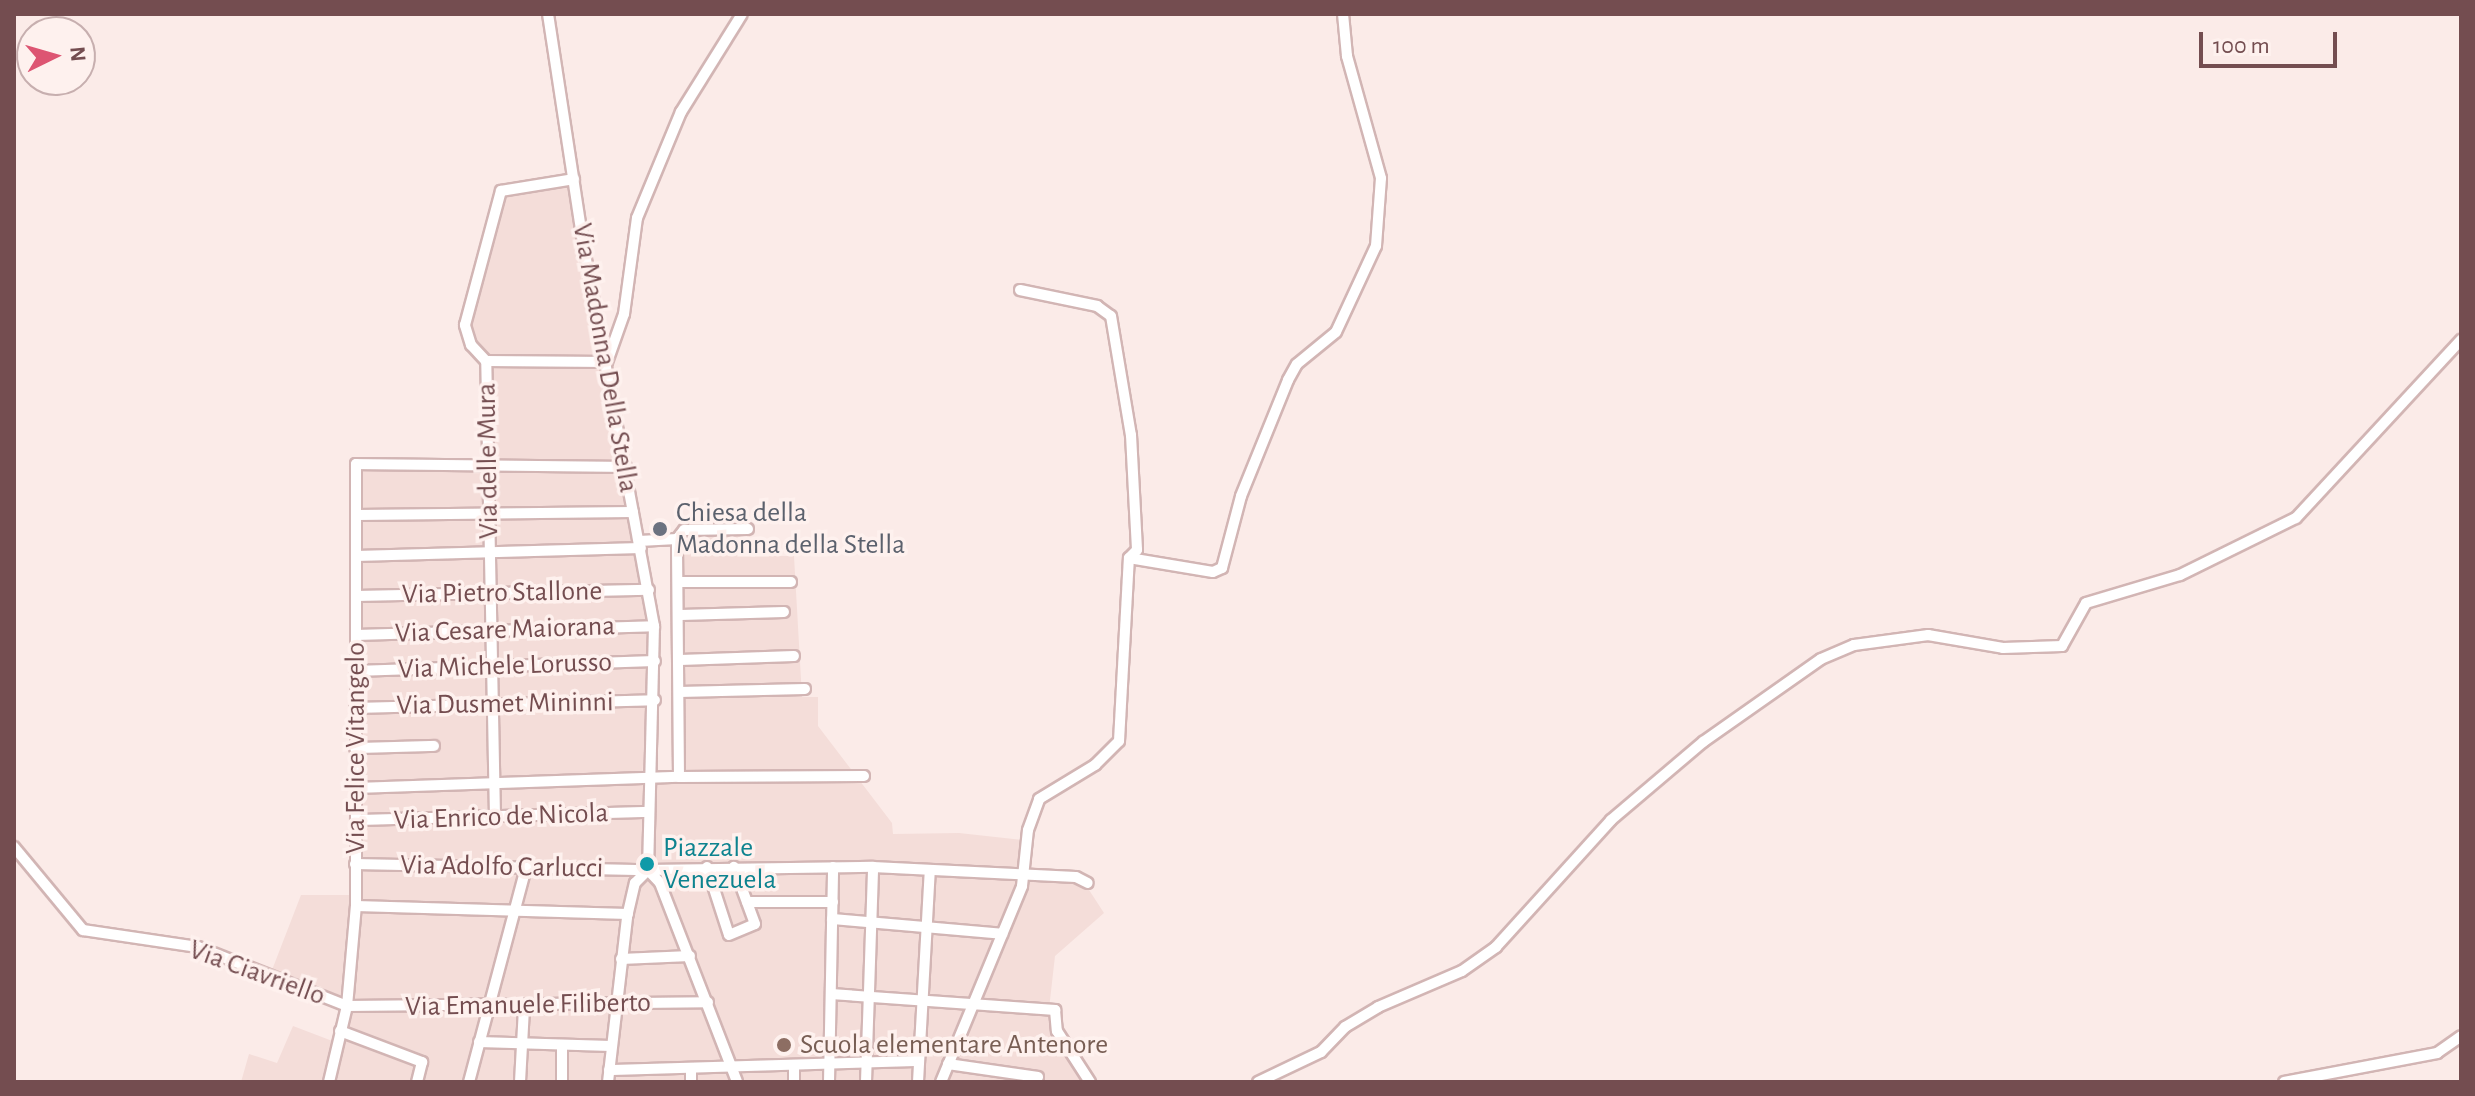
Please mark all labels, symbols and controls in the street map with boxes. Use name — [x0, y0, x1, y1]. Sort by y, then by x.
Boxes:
north arrow — [16, 16, 96, 96]
scale bar — [2203, 16, 2341, 66]
text: 100 m — [2213, 34, 2270, 58]
text: N — [66, 45, 90, 63]
street label: Via Madonna Della Stella — [565, 221, 645, 495]
street label: Via delle Mura — [470, 383, 506, 539]
place label: Chiesa della Madonna della Stella — [676, 496, 905, 562]
marker: Chiesa della Madonna della Stella — [651, 520, 669, 538]
street label: Via Pietro Stallone — [402, 574, 602, 612]
street label: Via Cesare Maiorana — [394, 609, 616, 651]
street label: Via Felice Vitangelo — [339, 642, 373, 854]
street label: Via Michele Lorusso — [397, 645, 613, 687]
street label: Via Dusmet Mininni — [396, 685, 614, 723]
street label: Via Enrico de Nicola — [393, 796, 609, 838]
place label: Piazzale Venezuela — [663, 831, 776, 897]
street label: Via Adolfo Carlucci — [400, 848, 604, 886]
marker: Piazzale Venezuela — [638, 855, 656, 873]
street label: Via Ciavriello — [184, 933, 330, 1013]
street label: Via Emanuele Filiberto — [405, 986, 651, 1024]
place label: Scuola elementare Antenore — [800, 1028, 1108, 1062]
marker: Scuola elementare Antenore — [775, 1036, 793, 1054]

